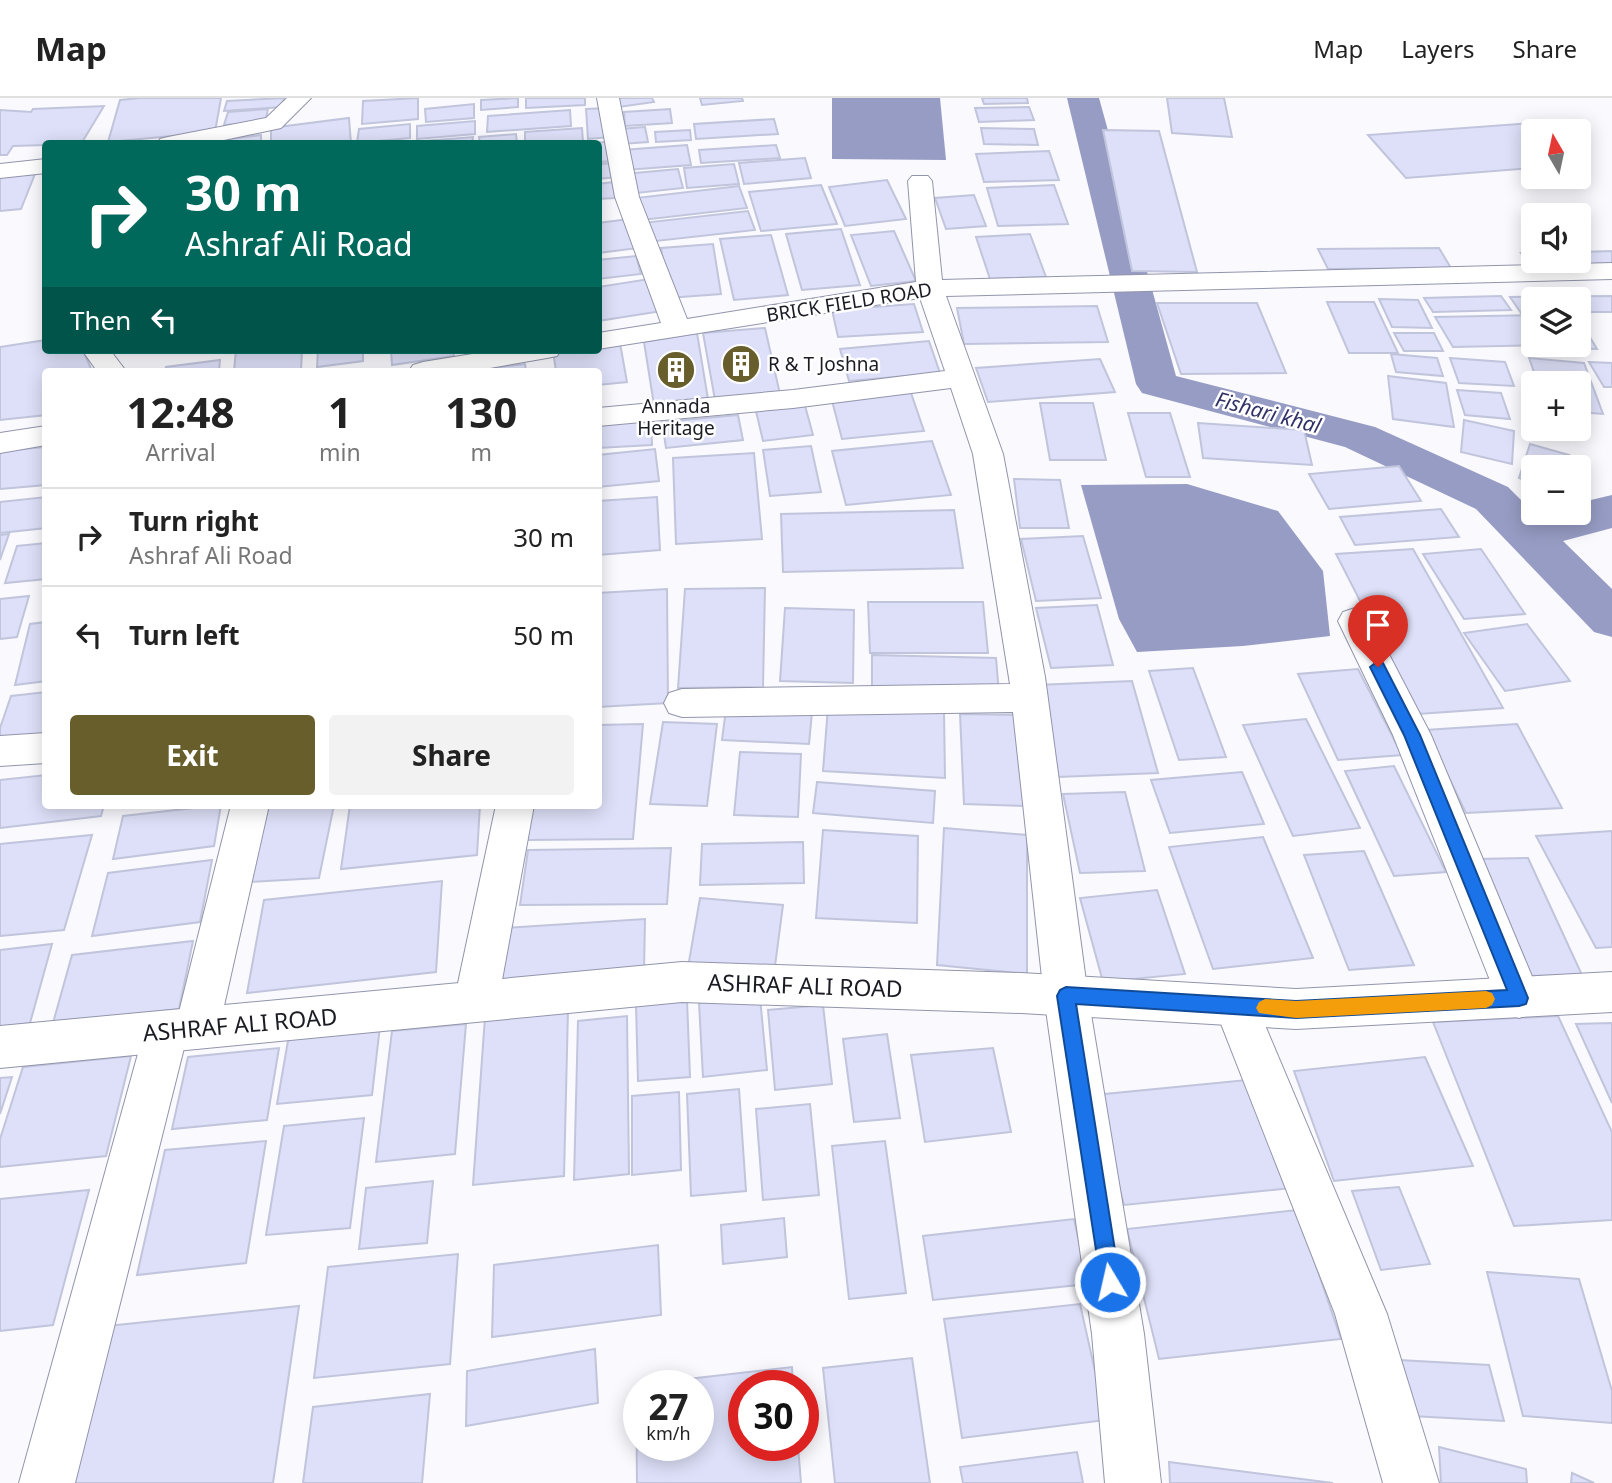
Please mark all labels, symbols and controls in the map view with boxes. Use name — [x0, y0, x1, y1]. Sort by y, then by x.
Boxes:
text: Map — [35, 26, 107, 71]
text: Map — [1313, 32, 1363, 65]
text: Layers — [1401, 32, 1475, 65]
text: Share — [1513, 32, 1577, 65]
north arrow — [1521, 119, 1591, 189]
map controls — [1521, 119, 1591, 525]
text: 30 m — [185, 159, 302, 225]
icon: right — [70, 168, 161, 259]
button: sound — [1521, 203, 1591, 273]
text: Ashraf Ali Road — [185, 222, 413, 265]
street label: BRICK FIELD ROAD — [764, 276, 934, 328]
button: layers — [1521, 287, 1591, 357]
icon: left — [145, 301, 183, 339]
text: Then — [70, 302, 131, 338]
building icon: R & T Joshna — [720, 343, 762, 385]
building icon: Annada Heritage — [655, 349, 697, 391]
place label: R & T Joshna — [768, 351, 879, 377]
button: + — [1521, 371, 1591, 441]
text: 12:48 — [127, 383, 234, 440]
text: 1 — [328, 383, 352, 440]
text: 130 — [445, 383, 517, 440]
water label: Fishari khal — [1213, 385, 1324, 440]
place label: Annada Heritage — [637, 393, 715, 441]
text: Arrival — [145, 436, 216, 468]
text: min — [319, 436, 361, 468]
text: m — [471, 436, 492, 468]
button: − — [1521, 455, 1591, 525]
text: Turn right — [129, 503, 259, 539]
icon: right — [70, 518, 108, 556]
text: 30 m — [513, 519, 574, 555]
text: Ashraf Ali Road — [129, 539, 293, 571]
pin — [1348, 595, 1408, 667]
icon: arrive — [1359, 606, 1397, 644]
icon: left — [70, 616, 108, 654]
text: Turn left — [129, 617, 240, 653]
text: 50 m — [513, 617, 574, 653]
button: Exit — [70, 715, 315, 795]
button: Share — [329, 715, 574, 795]
street label: ASHRAF ALI ROAD — [707, 966, 903, 1004]
street label: ASHRAF ALI ROAD — [141, 1000, 338, 1048]
position arrow — [1073, 1245, 1147, 1319]
speed limit sign: 30 — [728, 1370, 819, 1461]
text: 27 — [648, 1383, 689, 1430]
text: km/h — [646, 1421, 691, 1445]

